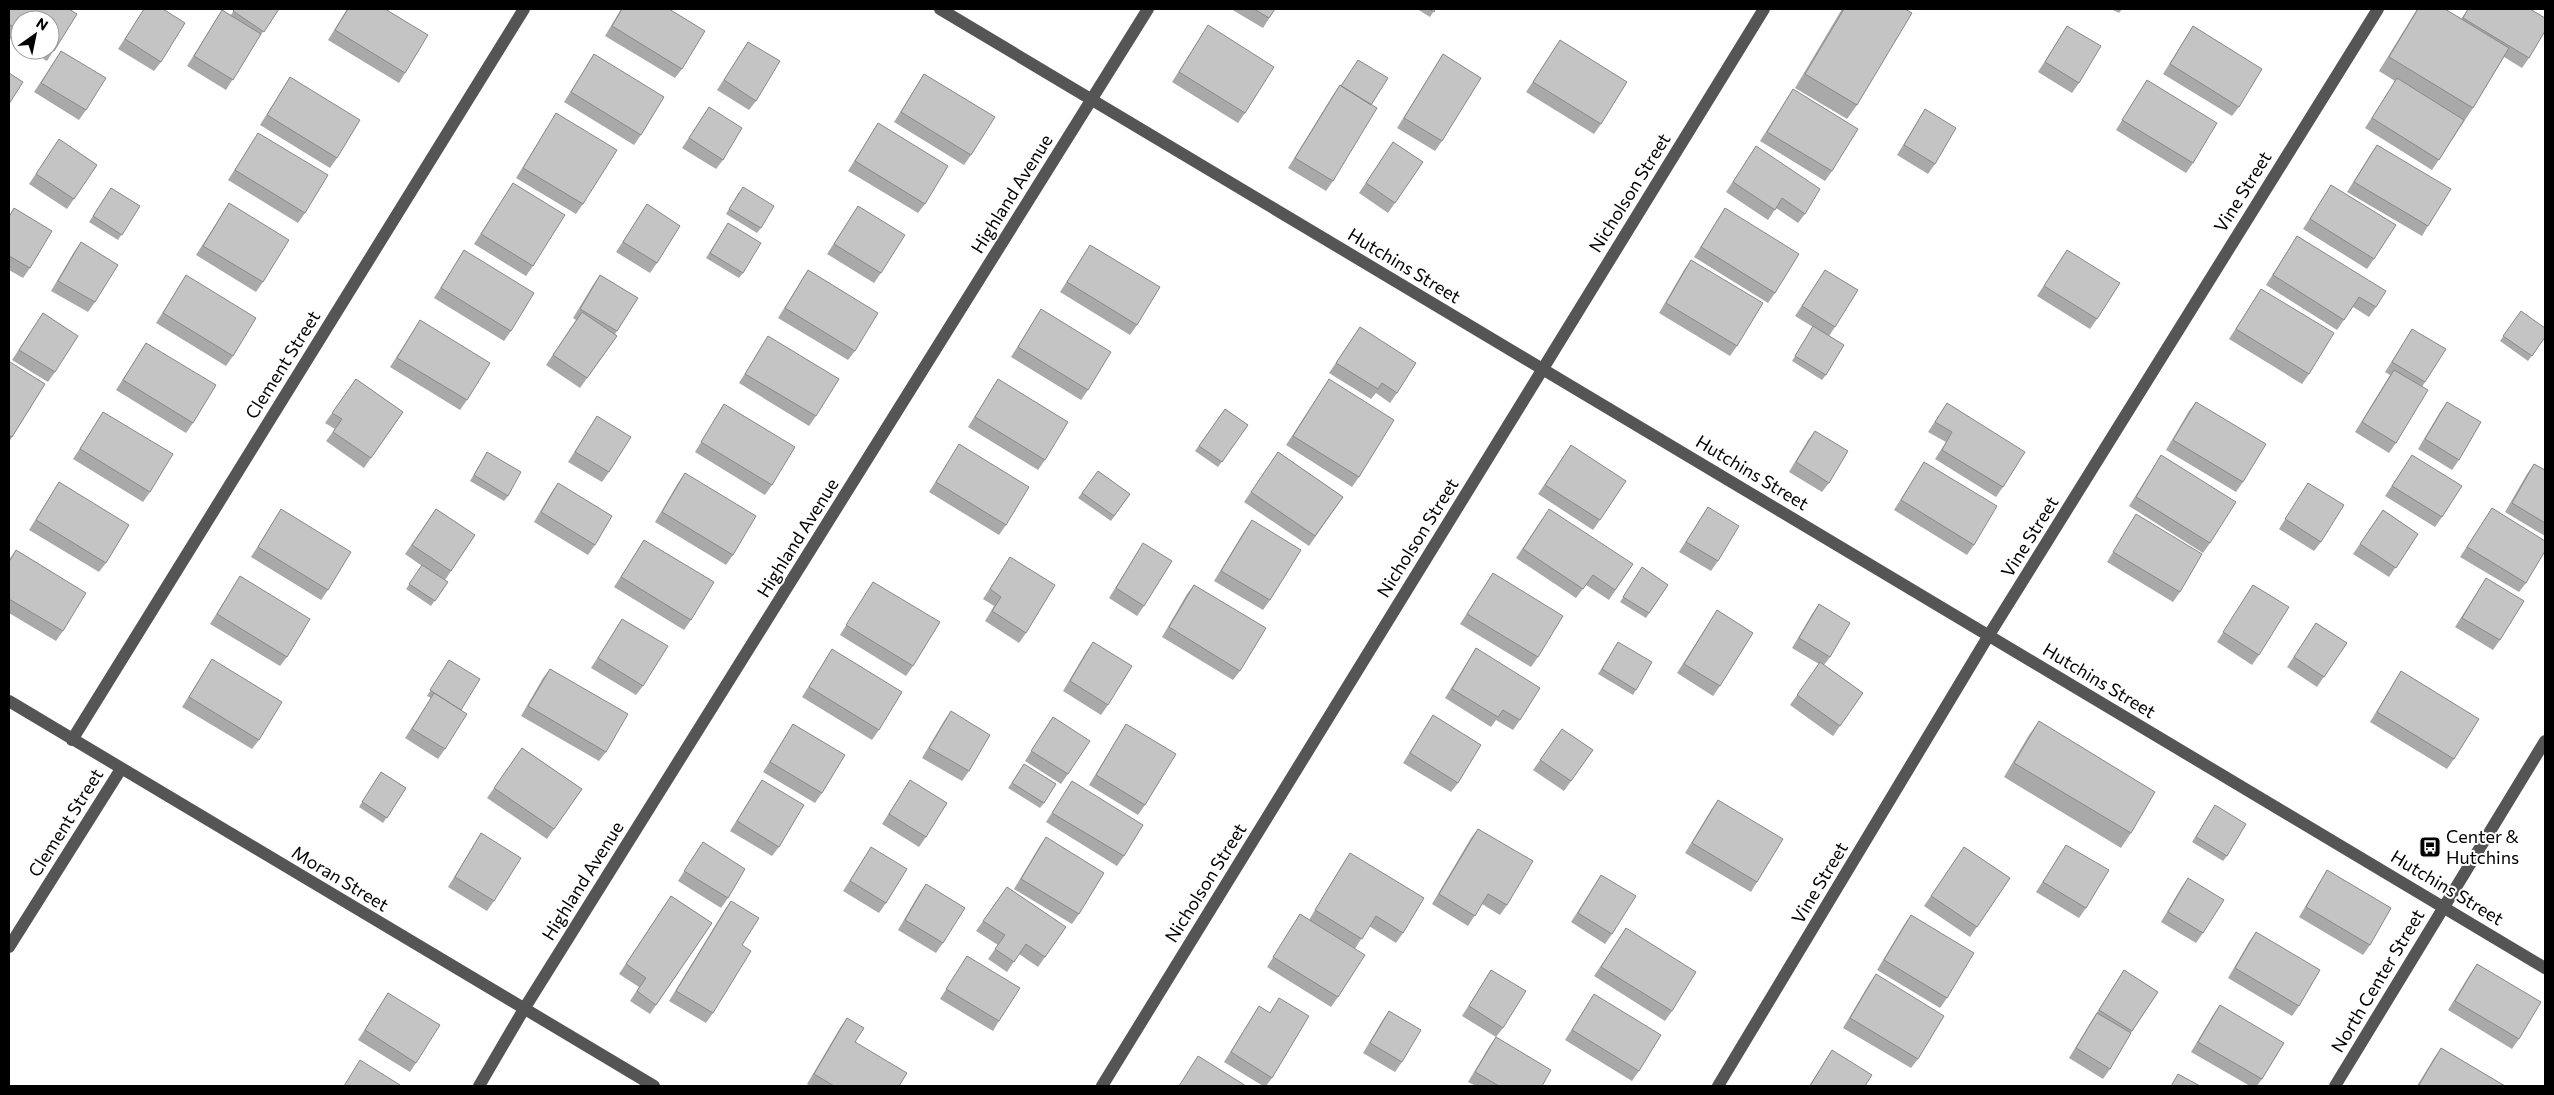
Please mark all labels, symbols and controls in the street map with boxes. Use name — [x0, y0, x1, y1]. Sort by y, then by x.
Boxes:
north arrow — [10, 10, 60, 60]
text: N — [33, 14, 51, 34]
street label: Nicholson Street — [1584, 129, 1675, 256]
street label: Highland Avenue — [966, 130, 1057, 257]
street label: Vine Street — [2209, 147, 2276, 236]
street label: Hutchins Street — [1344, 223, 1465, 307]
street label: Clement Street — [240, 306, 324, 423]
street label: Hutchins Street — [1692, 430, 1813, 514]
street label: Highland Avenue — [752, 474, 843, 601]
street label: Nicholson Street — [1372, 474, 1463, 601]
street label: Vine Street — [1996, 492, 2063, 581]
street label: Hutchins Street — [2039, 638, 2160, 722]
street label: Clement Street — [23, 764, 107, 881]
street label: Highland Avenue — [537, 817, 628, 944]
street label: Nicholson Street — [1160, 819, 1251, 946]
place label: Center & Hutchins — [2446, 825, 2519, 868]
bus stop icon: Center & Hutchins — [2418, 835, 2442, 859]
street label: Vine Street — [1786, 838, 1852, 927]
street label: Moran Street — [288, 841, 393, 916]
street label: Hutchins Street — [2387, 845, 2508, 929]
street label: North Center Street — [2326, 905, 2429, 1056]

